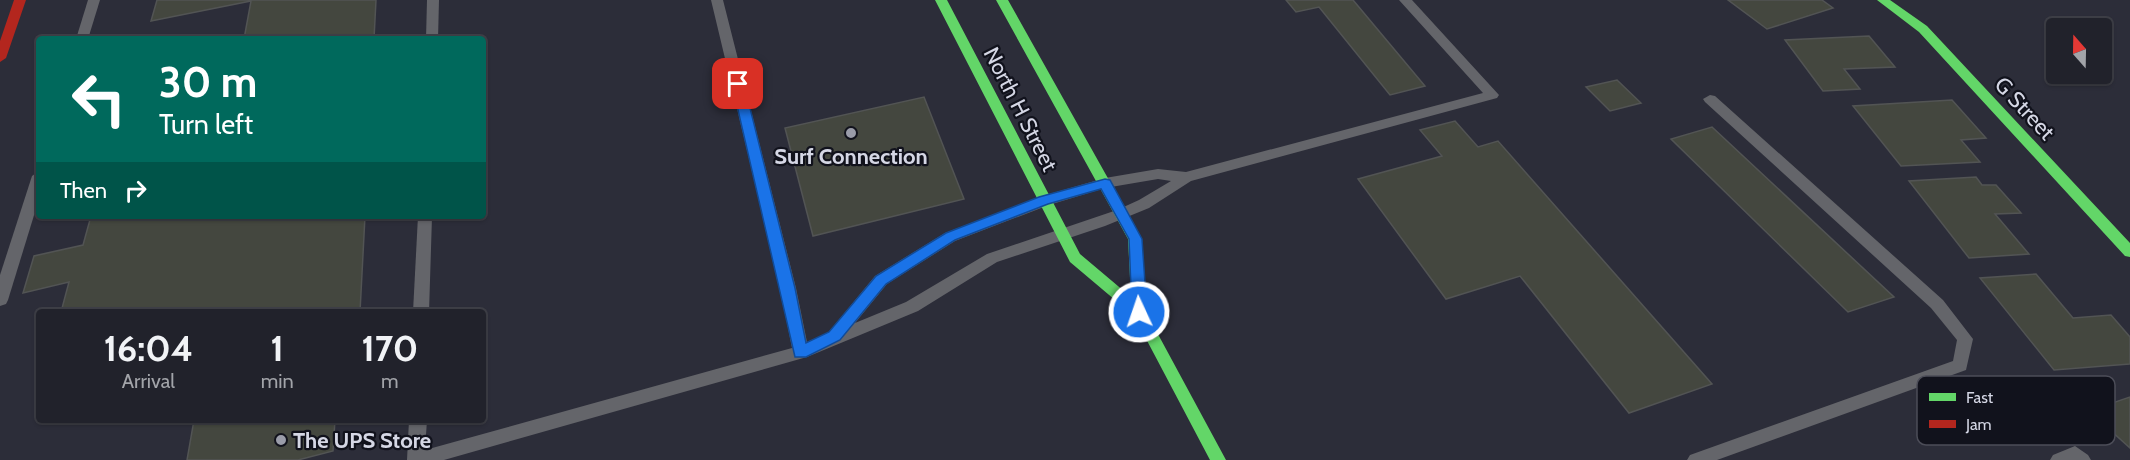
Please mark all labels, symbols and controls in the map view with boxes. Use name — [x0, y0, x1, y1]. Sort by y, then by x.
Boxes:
north arrow — [2046, 18, 2112, 84]
map controls — [2046, 18, 2112, 84]
street label: North H Street — [978, 43, 1064, 176]
text: 30 m — [159, 56, 257, 108]
pin — [712, 58, 763, 109]
icon: left — [60, 60, 138, 138]
icon: arrive — [721, 67, 754, 100]
street label: G Street — [1989, 71, 2061, 146]
text: Turn left — [159, 108, 253, 141]
marker: Surf Connection — [844, 126, 858, 140]
place label: Surf Connection — [774, 143, 928, 170]
icon: right — [119, 174, 152, 207]
text: Then — [60, 177, 107, 204]
position arrow — [1107, 280, 1171, 344]
text: 16:04 — [104, 326, 193, 370]
text: 1 — [271, 326, 284, 370]
text: 170 — [362, 326, 418, 370]
text: Arrival — [122, 369, 175, 393]
text: min — [261, 369, 294, 393]
text: m — [381, 369, 399, 393]
legend — [1917, 376, 2115, 445]
text: Fast — [1966, 388, 1994, 407]
text: Jam — [1965, 415, 1992, 434]
place label: The UPS Store — [293, 427, 431, 454]
marker: The UPS Store — [274, 433, 288, 447]

